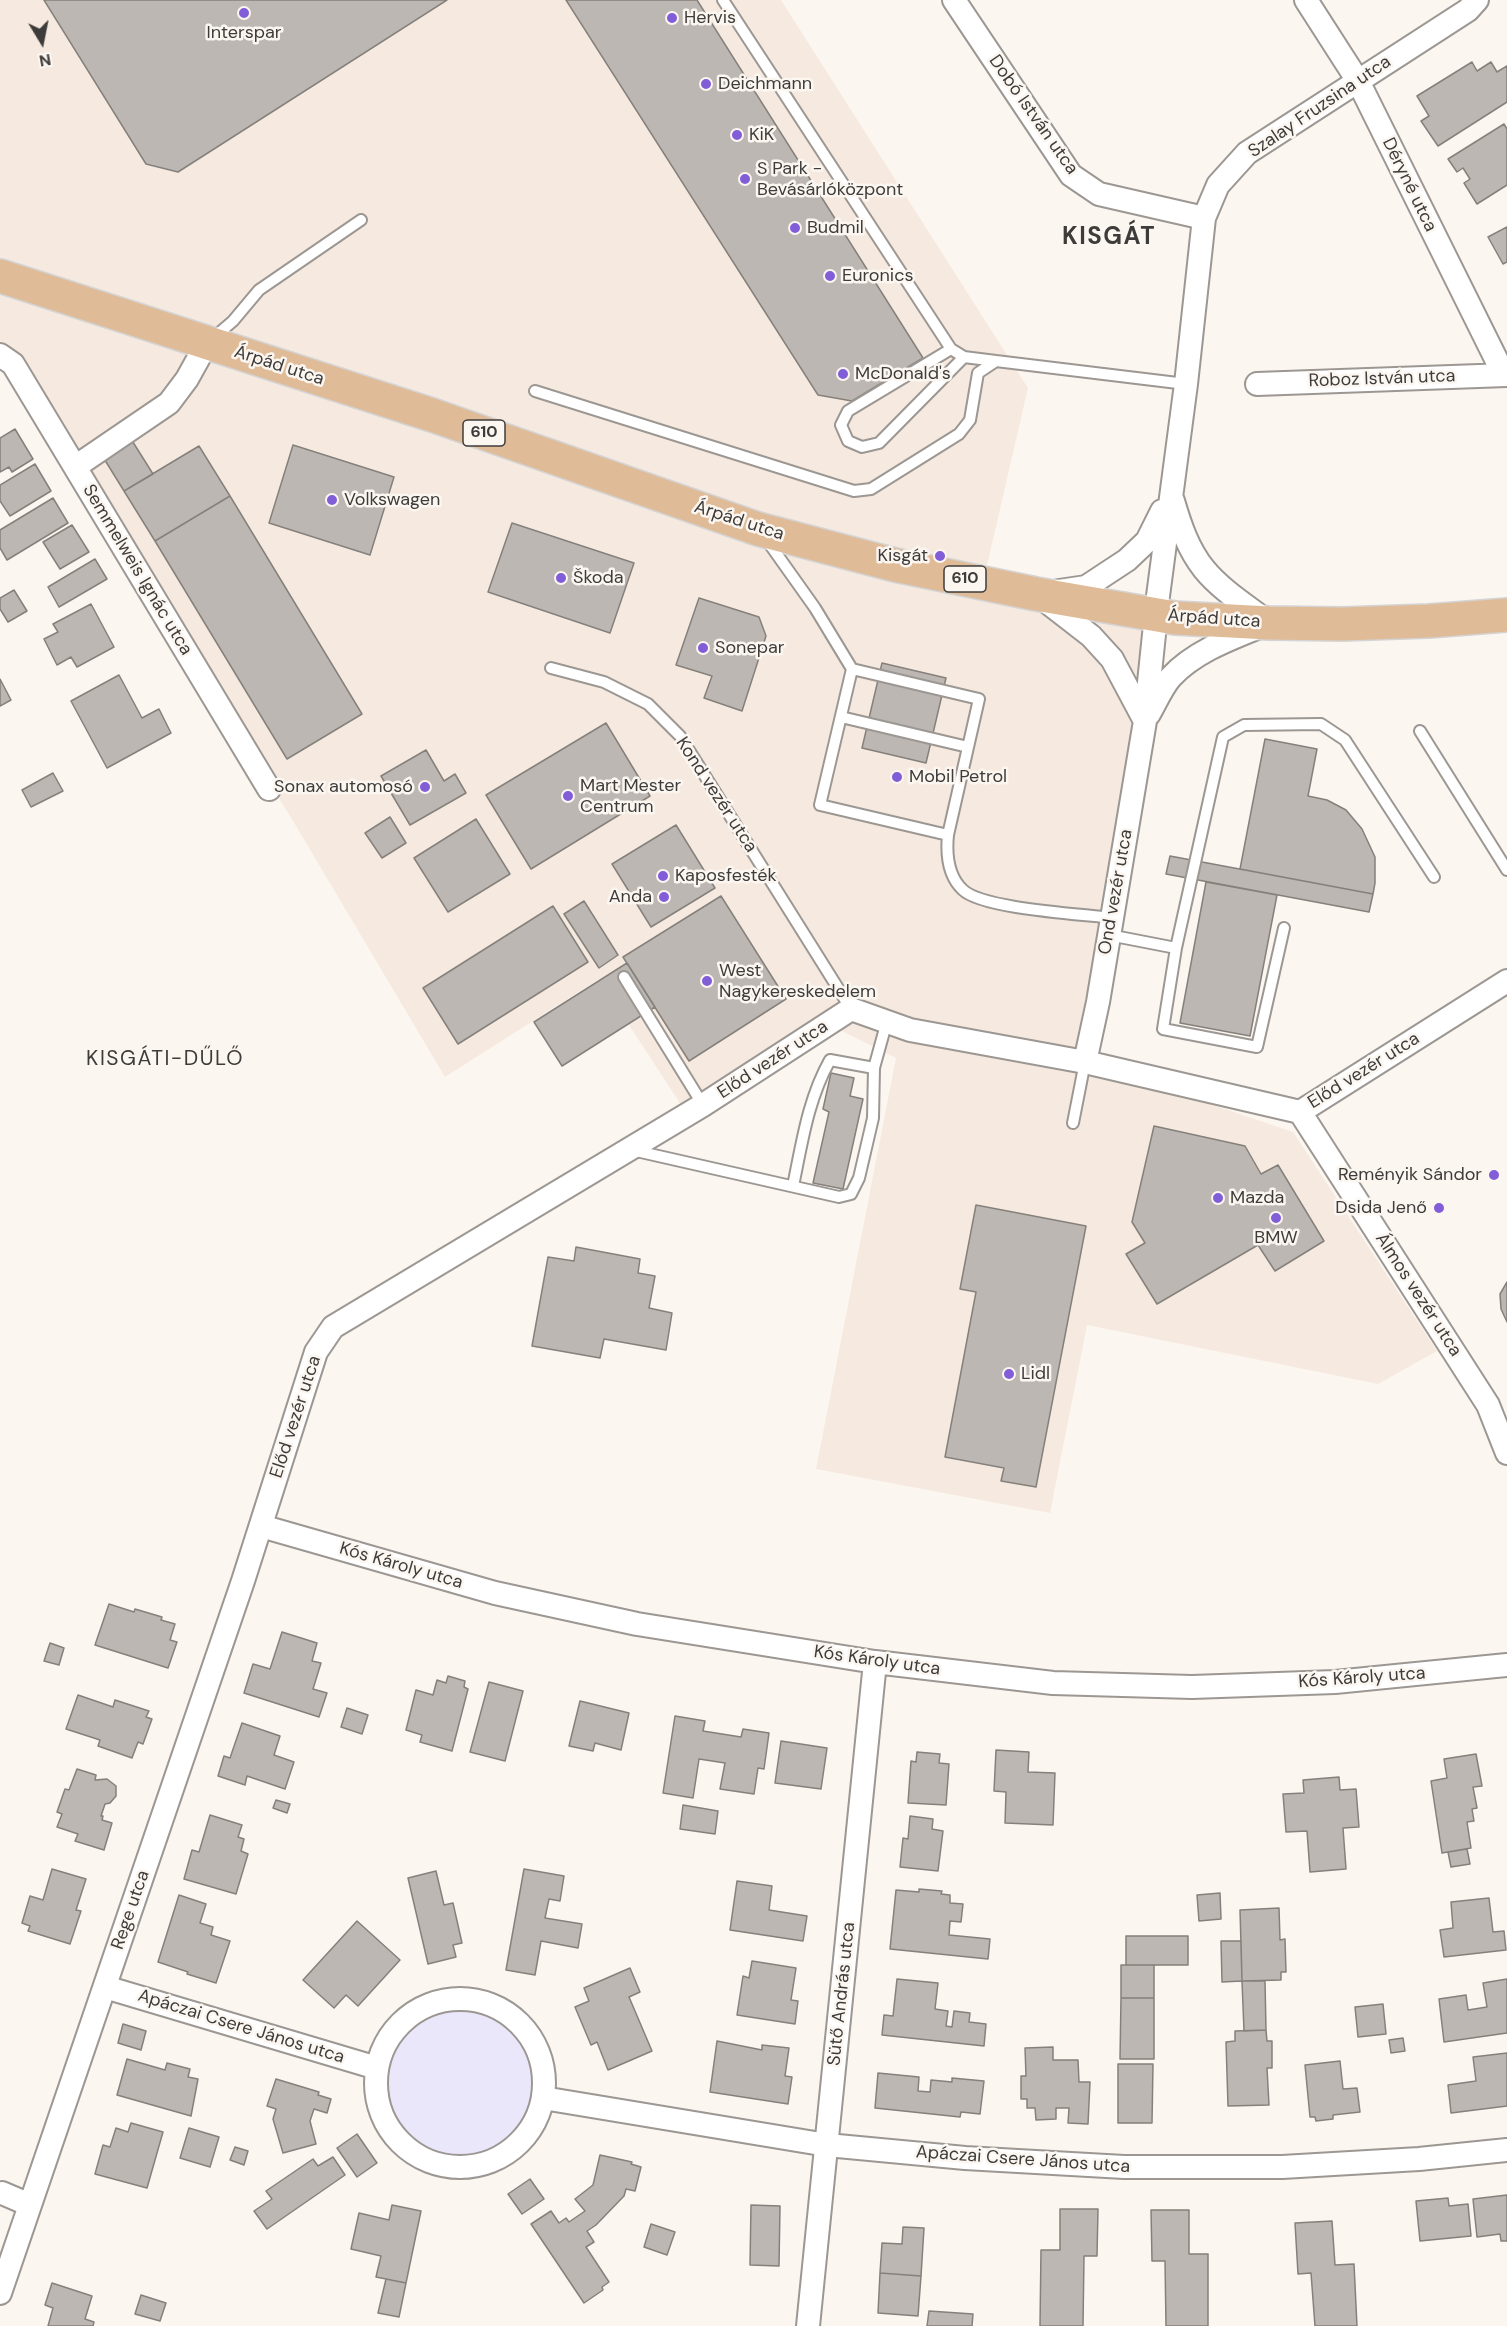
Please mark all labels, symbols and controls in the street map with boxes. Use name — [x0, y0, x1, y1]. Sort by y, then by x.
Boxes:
marker: Interspar — [237, 6, 251, 20]
place label: Hervis — [684, 7, 736, 29]
marker: Hervis — [665, 11, 679, 25]
north arrow — [12, 12, 72, 72]
place label: Interspar — [207, 22, 281, 44]
text: N — [38, 49, 53, 72]
street label: Dobó István utca — [984, 51, 1082, 179]
street label: Szalay Fruzsina utca — [1245, 51, 1395, 163]
place label: Deichmann — [718, 73, 812, 95]
marker: Deichmann — [699, 77, 713, 91]
place label: KiK — [749, 124, 774, 146]
marker: KiK — [730, 128, 744, 142]
street label: Déryné utca — [1377, 135, 1441, 235]
place label: S Park - Bevásárlóközpont — [757, 158, 903, 201]
marker: S Park - Bevásárlóközpont — [738, 172, 752, 186]
place label: Budmil — [807, 217, 864, 239]
marker: Budmil — [788, 221, 802, 235]
district label: KISGÁT — [1062, 224, 1156, 252]
place label: Euronics — [842, 265, 913, 287]
marker: Euronics — [823, 269, 837, 283]
street label: Árpád utca — [231, 341, 327, 391]
place label: McDonald's — [855, 363, 951, 385]
street label: Roboz István utca — [1308, 366, 1456, 392]
marker: McDonald's — [836, 367, 850, 381]
road number: 610 — [463, 420, 505, 446]
street label: Semmelweis Ignác utca — [77, 481, 197, 659]
place label: Volkswagen — [344, 489, 440, 511]
marker: Volkswagen — [325, 493, 339, 507]
street label: Árpád utca — [691, 496, 787, 546]
place label: Kisgát — [877, 545, 928, 567]
marker: Kisgát — [933, 549, 947, 563]
road number: 610 — [944, 566, 986, 592]
place label: Škoda — [573, 567, 624, 589]
marker: Škoda — [554, 571, 568, 585]
street label: Árpád utca — [1167, 605, 1261, 633]
place label: Sonepar — [715, 637, 784, 659]
marker: Sonepar — [696, 641, 710, 655]
street label: Kond vezér utca — [671, 733, 761, 857]
place label: Mobil Petrol — [909, 766, 1007, 788]
marker: Mobil Petrol — [890, 770, 904, 784]
place label: Mart Mester Centrum — [580, 775, 681, 818]
place label: Sonax automosó — [274, 776, 413, 798]
marker: Sonax automosó — [418, 780, 432, 794]
marker: Mart Mester Centrum — [561, 789, 575, 803]
street label: Ond vezér utca — [1094, 828, 1138, 956]
place label: Kaposfesték — [675, 865, 777, 887]
marker: Kaposfesték — [656, 869, 670, 883]
place label: Anda — [609, 886, 652, 908]
marker: Anda — [657, 890, 671, 904]
place label: West Nagykereskedelem — [719, 960, 876, 1002]
marker: West Nagykereskedelem — [700, 974, 714, 988]
street label: Előd vezér utca — [714, 1016, 832, 1104]
street label: Előd vezér utca — [1304, 1028, 1424, 1114]
district label: KISGÁTI-DŰLŐ — [86, 1046, 244, 1072]
place label: Reményik Sándor — [1338, 1164, 1482, 1186]
marker: Reményik Sándor — [1487, 1168, 1501, 1182]
place label: Mazda — [1230, 1187, 1284, 1209]
marker: Mazda — [1211, 1191, 1225, 1205]
place label: Dsida Jenő — [1335, 1197, 1427, 1219]
marker: Dsida Jenő — [1432, 1201, 1446, 1215]
marker: BMW — [1269, 1211, 1283, 1225]
place label: BMW — [1254, 1227, 1298, 1249]
street label: Álmos vezér utca — [1370, 1229, 1466, 1361]
street label: Előd vezér utca — [266, 1353, 326, 1481]
place label: Lidl — [1021, 1363, 1050, 1385]
marker: Lidl — [1002, 1367, 1016, 1381]
street label: Kós Károly utca — [337, 1538, 465, 1594]
street label: Kós Károly utca — [812, 1641, 942, 1681]
street label: Kós Károly utca — [1298, 1663, 1426, 1693]
street label: Rege utca — [107, 1868, 155, 1952]
street label: Sütő András utca — [824, 1921, 860, 2067]
street label: Apáczai Csere János utca — [135, 1985, 347, 2069]
street label: Apáczai Csere János utca — [915, 2142, 1131, 2178]

